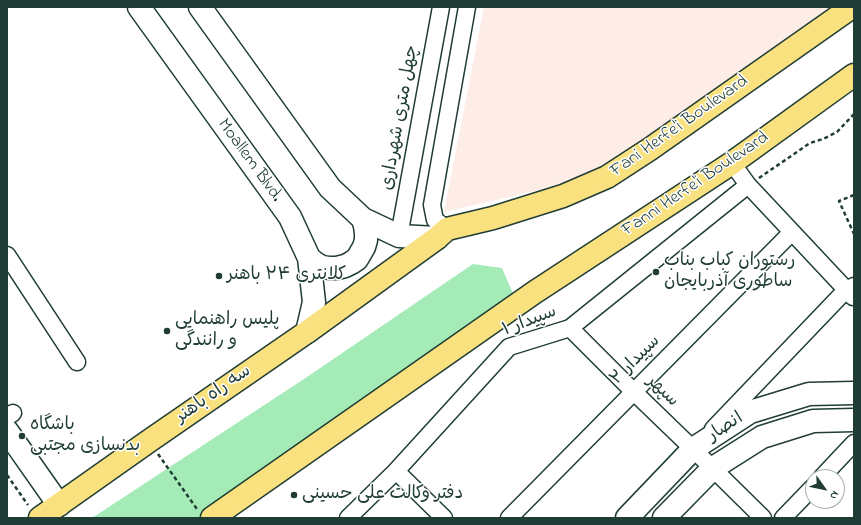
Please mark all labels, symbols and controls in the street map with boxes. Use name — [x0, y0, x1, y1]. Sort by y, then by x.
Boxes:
street label: چهل متری شهرداری — [378, 44, 424, 192]
street label: Fani Herfe'i Boulevard — [607, 71, 753, 183]
street label: Moallem Blvd. — [212, 115, 286, 207]
street label: Fanni Herfe'i Boulevard — [619, 128, 773, 242]
place label: رستوران کباب بناب ساطوری آذربایجان — [664, 251, 795, 294]
place label: کلانتری ۲۴ باهنر — [227, 265, 346, 287]
marker: رستوران کباب بناب ساطوری آذربایجان — [651, 267, 661, 277]
marker: کلانتری ۲۴ باهنر — [214, 271, 224, 281]
street label: سپیدار ۱ — [500, 302, 560, 342]
place label: پلیس راهنمایی و رانندگی — [175, 310, 279, 352]
marker: پلیس راهنمایی و رانندگی — [162, 326, 172, 336]
street label: سپیدار ۲ — [606, 331, 666, 391]
street label: سه راه باهنر — [172, 361, 256, 429]
street label: سپهر — [641, 372, 683, 412]
street label: انصار — [704, 408, 748, 448]
place label: باشگاه بدنسازی مجتبی — [30, 415, 140, 458]
marker: باشگاه بدنسازی مجتبی — [17, 431, 27, 441]
north arrow — [805, 469, 845, 509]
place label: دفتر وکالت علی حسینی — [302, 484, 463, 506]
text: N — [825, 488, 843, 502]
marker: دفتر وکالت علی حسینی — [289, 490, 299, 500]

